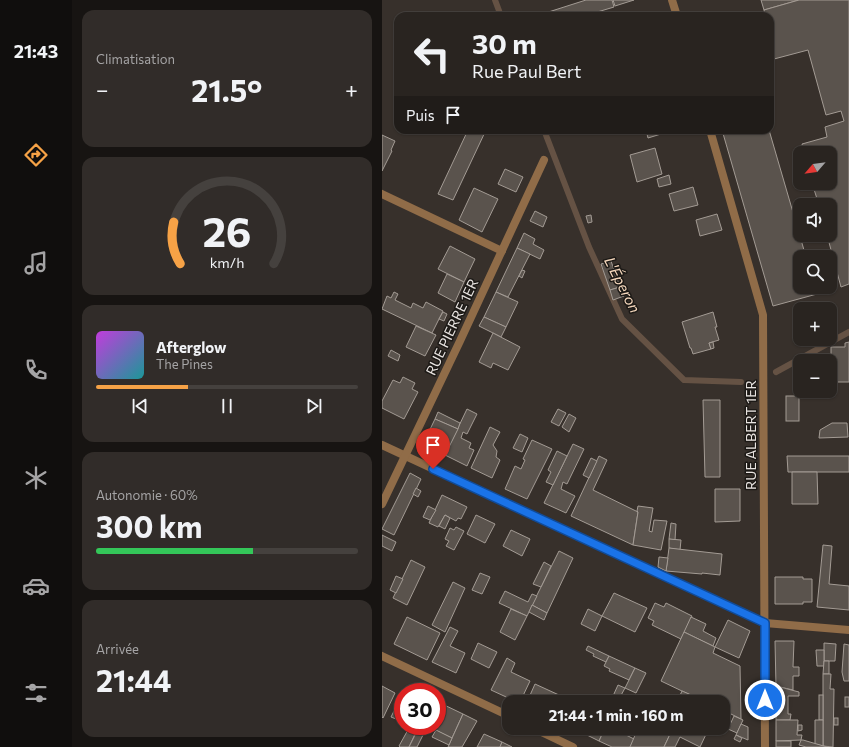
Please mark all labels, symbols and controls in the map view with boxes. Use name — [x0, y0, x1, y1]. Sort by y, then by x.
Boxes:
text: 30 m — [472, 26, 537, 60]
icon: left — [406, 28, 458, 80]
text: 21:43 — [14, 40, 58, 62]
text: Climatisation — [96, 51, 175, 67]
text: Rue Paul Bert — [472, 60, 581, 82]
text: 21.5° — [191, 71, 262, 108]
text: − — [96, 76, 109, 103]
text: + — [345, 76, 358, 103]
icon: arrive — [442, 104, 464, 126]
text: Puis — [406, 106, 434, 124]
icon: directions — [22, 141, 50, 169]
north arrow — [793, 146, 837, 190]
map controls — [793, 146, 837, 398]
button: sound — [793, 198, 837, 242]
text: 26 — [202, 205, 252, 256]
icon: music — [22, 249, 50, 277]
button: search — [793, 250, 837, 294]
text: km/h — [210, 253, 244, 271]
water label: L'Éperon — [601, 253, 646, 316]
street label: RUE PIERRE 1ER — [422, 276, 481, 378]
button: + — [793, 302, 837, 346]
text: Afterglow — [156, 338, 226, 356]
button: − — [793, 354, 837, 398]
icon: phone — [22, 356, 50, 384]
text: The Pines — [156, 356, 213, 372]
street label: RUE ALBERT 1ER — [742, 380, 759, 490]
icon: previous — [129, 395, 151, 417]
icon: pause — [216, 395, 238, 417]
icon: next — [303, 395, 325, 417]
pin — [416, 428, 450, 469]
icon: arrive — [422, 434, 444, 456]
icon: climate — [22, 464, 50, 492]
text: Autonomie · 60% — [96, 487, 198, 503]
text: 300 km — [96, 507, 202, 544]
icon: car — [22, 572, 50, 600]
text: Arrivée — [96, 641, 139, 657]
text: 21:44 — [96, 661, 171, 698]
icon: filters — [22, 679, 50, 707]
position arrow — [744, 679, 786, 721]
speed limit sign: 30 — [394, 683, 446, 735]
text: 21:44 · 1 min · 160 m — [549, 706, 683, 724]

